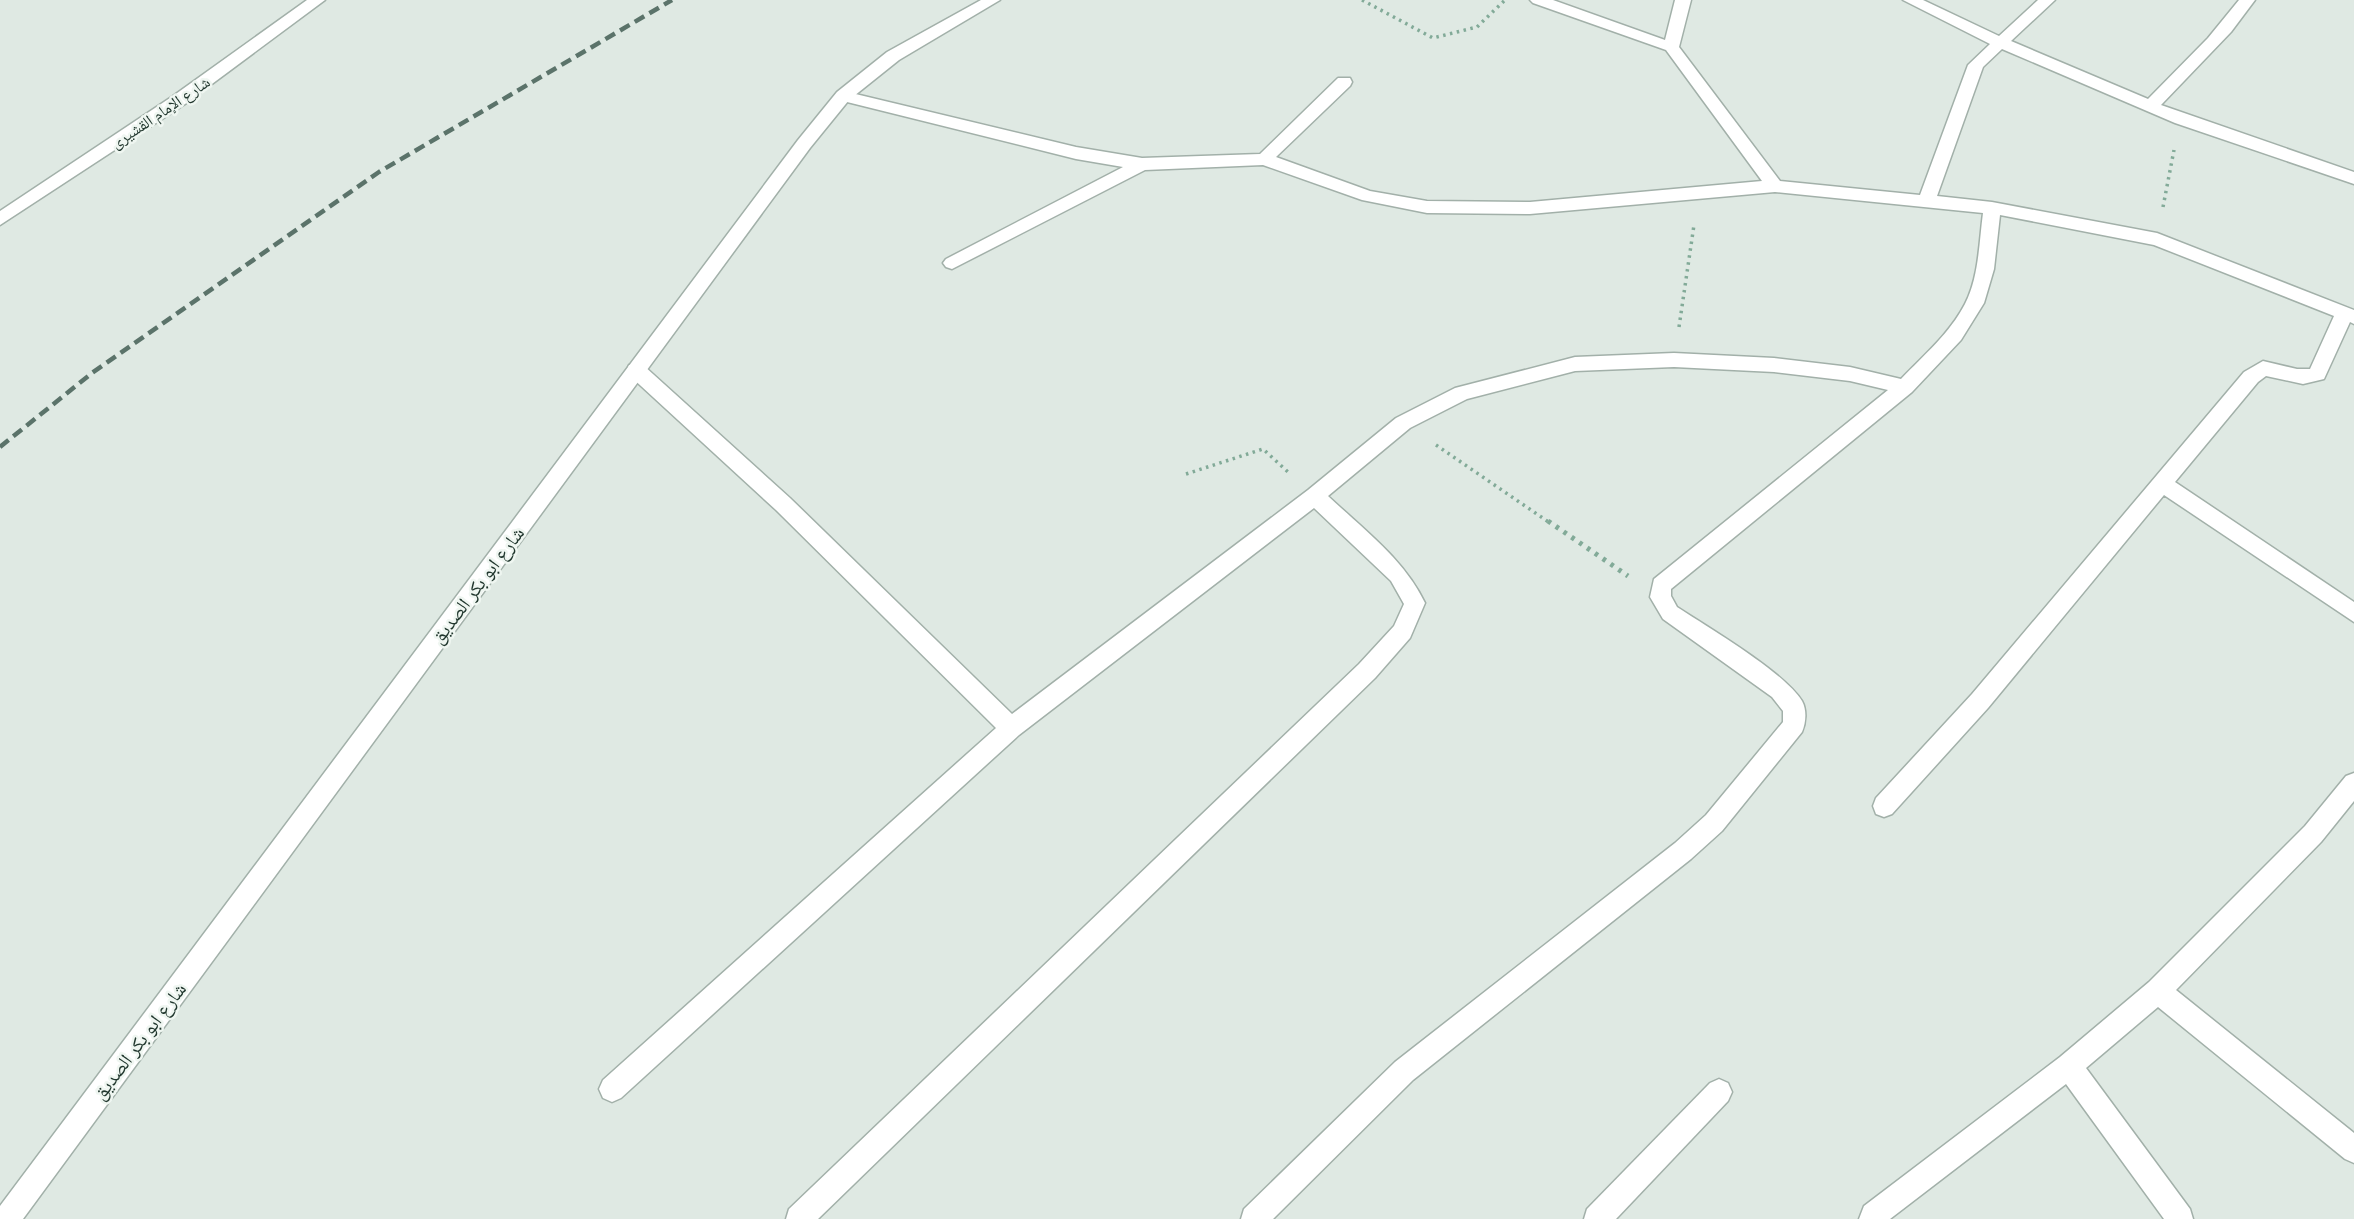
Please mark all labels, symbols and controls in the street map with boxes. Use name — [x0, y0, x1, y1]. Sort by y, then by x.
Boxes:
street label: شارع الإمام القشيرى — [108, 73, 215, 154]
street label: شارع ابو بكر الصديق — [427, 523, 531, 650]
street label: شارع ابو بكر الصديق — [89, 979, 193, 1106]

